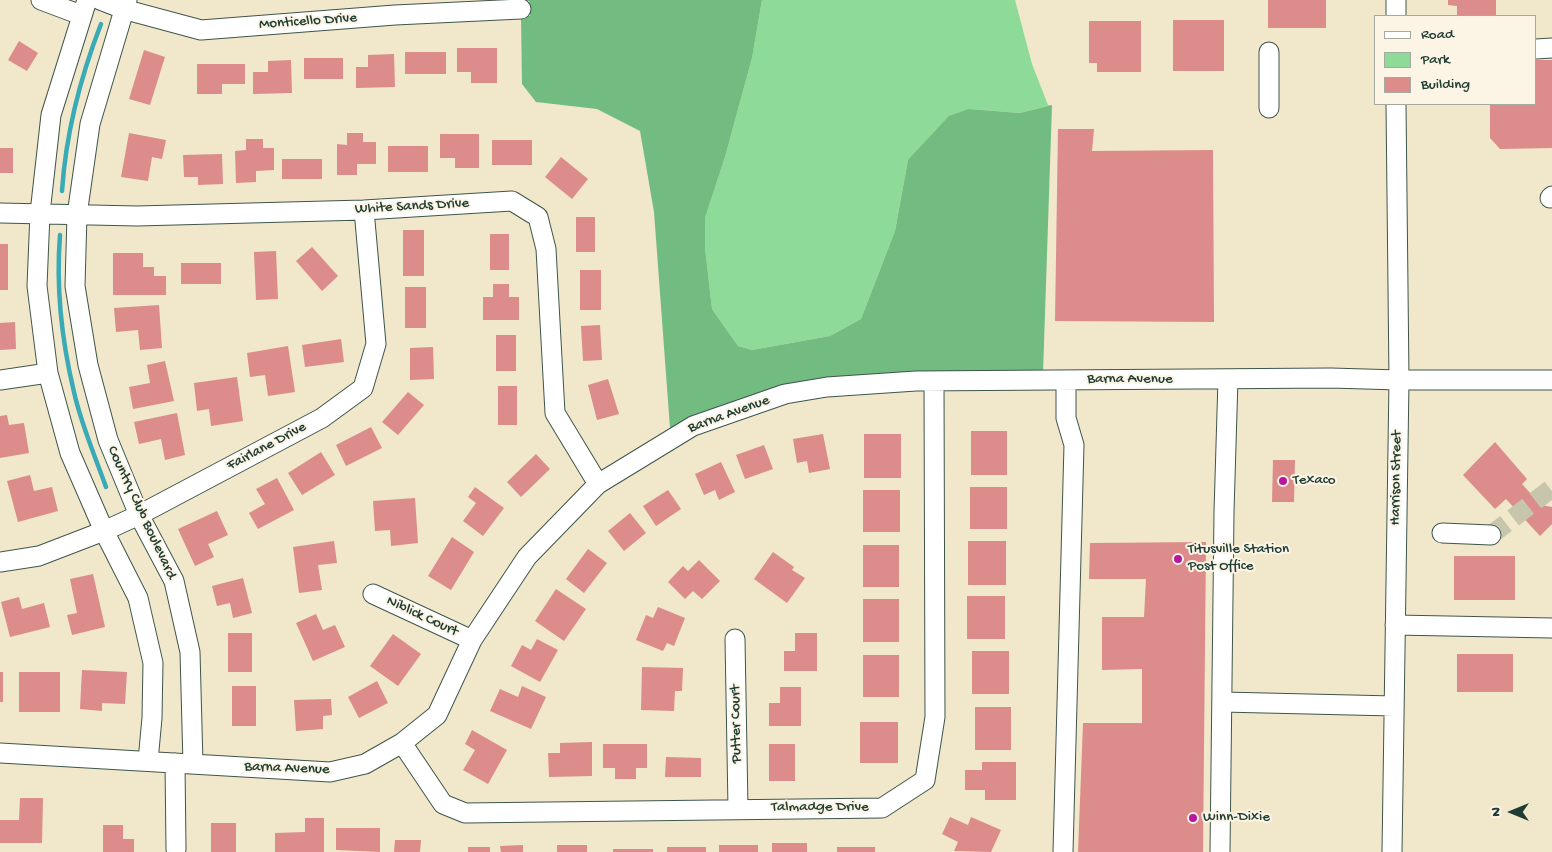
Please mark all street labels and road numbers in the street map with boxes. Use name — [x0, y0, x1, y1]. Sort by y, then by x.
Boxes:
street label: Monticello Drive — [258, 10, 358, 34]
street label: White Sands Drive — [354, 195, 470, 219]
street label: Barna Avenue — [1087, 371, 1173, 389]
street label: Barna Avenue — [686, 392, 772, 438]
street label: Fairlane Drive — [224, 419, 310, 475]
street label: Harrison Street — [1387, 430, 1407, 526]
street label: Country Club Boulevard — [102, 444, 180, 582]
street label: Niblick Court — [383, 593, 461, 641]
street label: Putter Court — [727, 685, 747, 763]
street label: Barna Avenue — [244, 759, 330, 779]
street label: Talmadge Drive — [771, 799, 869, 817]

